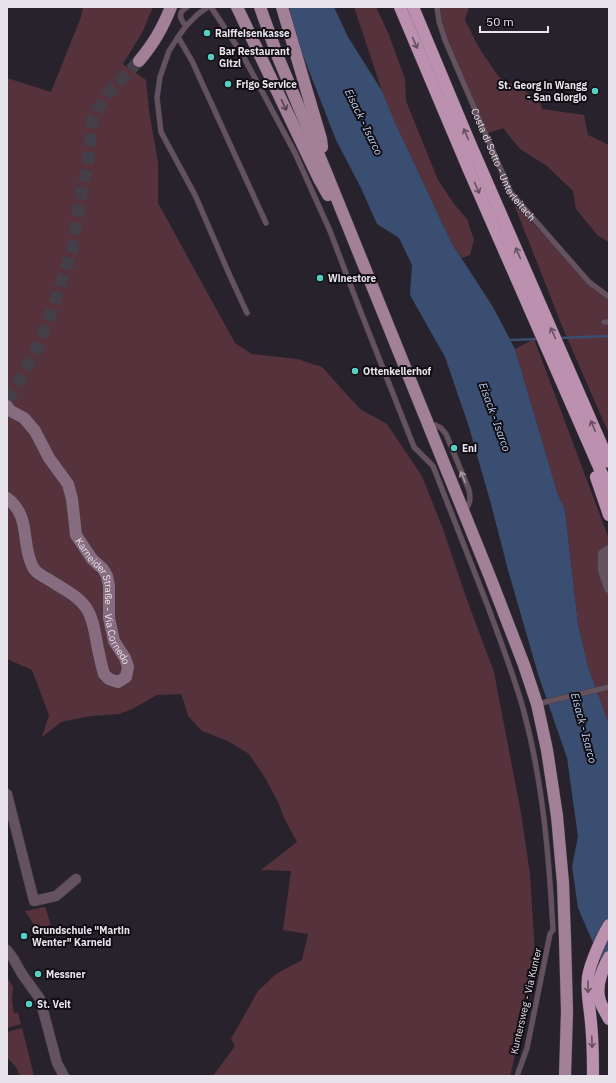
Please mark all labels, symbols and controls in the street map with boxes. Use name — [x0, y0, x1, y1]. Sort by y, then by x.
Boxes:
scale bar — [480, 8, 548, 34]
text: 50 m — [486, 14, 514, 29]
place label: Raiffeisenkasse — [215, 27, 290, 40]
marker: Raiffeisenkasse — [202, 28, 212, 38]
one-way arrow — [411, 37, 419, 49]
place label: Bar Restaurant Gitzl — [219, 45, 290, 70]
marker: Bar Restaurant Gitzl — [206, 52, 216, 62]
place label: Frigo Service — [236, 78, 297, 91]
marker: Frigo Service — [223, 79, 233, 89]
place label: St. Georg in Wangg - San Giorgio — [498, 79, 587, 104]
water label: Eisack - Isarco — [342, 86, 386, 158]
marker: St. Georg in Wangg - San Giorgio — [590, 86, 600, 96]
one-way arrow — [281, 99, 288, 111]
street label: Costa di Sotto - Unterleitach — [469, 106, 539, 223]
one-way arrow — [462, 128, 469, 140]
one-way arrow — [474, 182, 481, 194]
one-way arrow — [514, 247, 521, 259]
place label: Winestore — [328, 272, 377, 285]
marker: Winestore — [315, 273, 325, 283]
one-way arrow — [549, 328, 556, 340]
place label: Ottenkellerhof — [363, 365, 432, 378]
marker: Ottenkellerhof — [350, 366, 360, 376]
water label: Eisack - Isarco — [476, 381, 514, 453]
one-way arrow — [589, 420, 597, 432]
place label: Eni — [462, 442, 477, 455]
marker: Eni — [449, 443, 459, 453]
one-way arrow — [459, 471, 467, 483]
street label: Karneider Straße - Via Cornedo — [73, 535, 133, 666]
water label: Eisack - Isarco — [568, 691, 600, 765]
place label: Grundschule "Martin Wenter" Karneid — [32, 924, 130, 949]
marker: Grundschule "Martin Wenter" Karneid — [19, 931, 29, 941]
street label: Kuntersweg - Via Kunter — [507, 946, 545, 1055]
place label: Messner — [46, 968, 85, 981]
marker: Messner — [33, 969, 43, 979]
one-way arrow — [584, 980, 592, 993]
place label: St. Veit — [37, 998, 71, 1011]
marker: St. Veit — [24, 999, 34, 1009]
one-way arrow — [589, 1035, 596, 1048]

